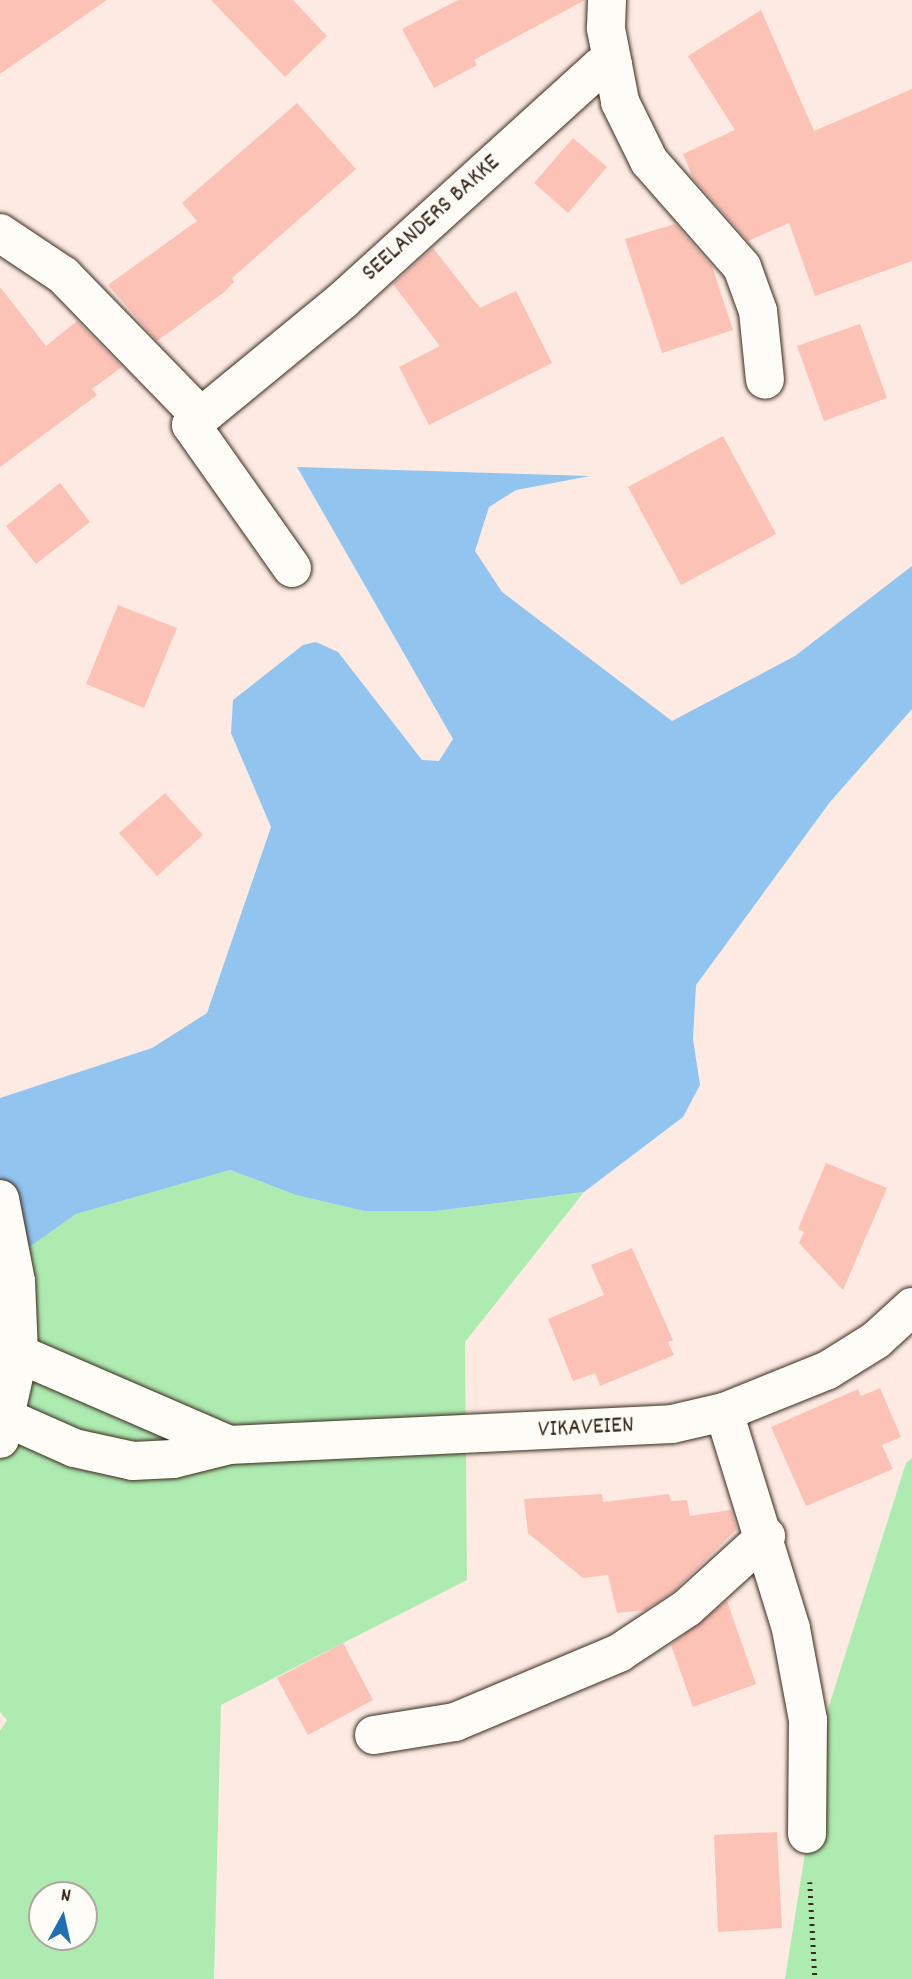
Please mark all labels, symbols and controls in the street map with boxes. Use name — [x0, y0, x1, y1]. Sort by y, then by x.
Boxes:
street label: SEELANDERS BAKKE — [357, 149, 507, 289]
street label: VIKAVEIEN — [537, 1412, 635, 1446]
north arrow — [28, 1881, 98, 1951]
text: N — [59, 1883, 72, 1911]

